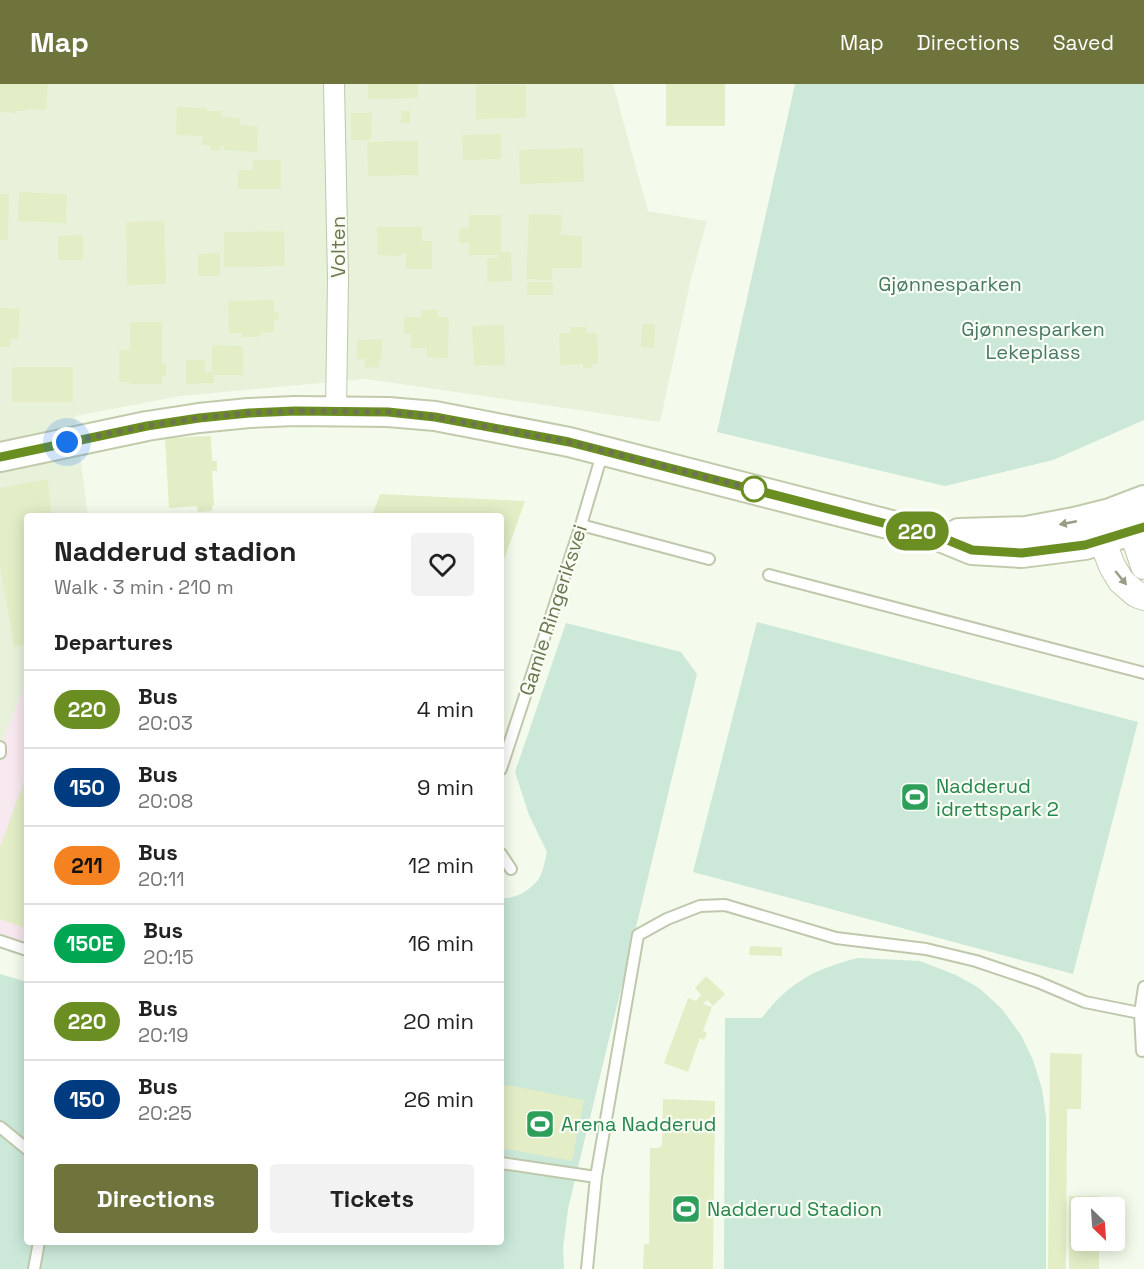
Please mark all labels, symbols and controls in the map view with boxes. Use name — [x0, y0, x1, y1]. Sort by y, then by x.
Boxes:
text: Map — [30, 24, 89, 60]
text: Map — [840, 29, 884, 56]
text: Directions — [917, 29, 1020, 56]
text: Saved — [1053, 29, 1114, 56]
street label: Volten — [325, 216, 351, 278]
park label: Gjønnesparken — [878, 271, 1022, 297]
park label: Gjønnesparken Lekeplass — [961, 316, 1105, 365]
your location — [52, 427, 82, 457]
unlabelled marker — [741, 476, 767, 502]
line badge: 220 — [882, 512, 952, 550]
text: 220 — [898, 518, 936, 545]
one-way arrow — [1059, 519, 1078, 528]
street label: Gamle Ringeriksvei — [513, 521, 593, 699]
text: Nadderud stadion — [54, 533, 297, 569]
button: heart — [411, 533, 474, 596]
one-way arrow — [1115, 571, 1127, 586]
text: Walk · 3 min · 210 m — [54, 574, 234, 600]
text: Departures — [54, 628, 173, 656]
text: Bus — [138, 682, 178, 710]
text: 4 min — [417, 695, 474, 723]
text: 220 — [68, 696, 106, 723]
text: 20:03 — [138, 710, 193, 736]
text: Bus — [138, 760, 178, 788]
text: 9 min — [417, 773, 474, 801]
place label: Nadderud idrettspark 2 — [936, 773, 1059, 822]
text: 150 — [69, 774, 105, 801]
sports icon: Nadderud idrettspark 2 — [899, 781, 931, 813]
text: 20:08 — [138, 788, 193, 814]
text: Bus — [138, 838, 178, 866]
text: 12 min — [408, 851, 474, 879]
text: 211 — [71, 852, 103, 879]
text: 20:11 — [138, 866, 185, 892]
text: Bus — [143, 916, 183, 944]
text: 16 min — [408, 929, 474, 957]
text: 150E — [66, 930, 113, 957]
text: 20:15 — [143, 944, 194, 970]
text: Bus — [138, 994, 178, 1022]
text: 20 min — [403, 1007, 474, 1035]
text: 220 — [68, 1008, 106, 1035]
text: 20:19 — [138, 1022, 189, 1048]
text: Bus — [138, 1072, 178, 1100]
text: 26 min — [404, 1085, 474, 1113]
text: 150 — [69, 1086, 105, 1113]
text: 20:25 — [138, 1100, 192, 1126]
sports icon: Arena Nadderud — [524, 1108, 556, 1140]
place label: Arena Nadderud — [561, 1111, 716, 1137]
button: Directions — [54, 1164, 258, 1233]
button: Tickets — [270, 1164, 474, 1233]
sports icon: Nadderud Stadion — [670, 1193, 702, 1225]
place label: Nadderud Stadion — [707, 1196, 882, 1222]
north arrow — [1071, 1197, 1125, 1251]
map controls — [1071, 1197, 1125, 1251]

